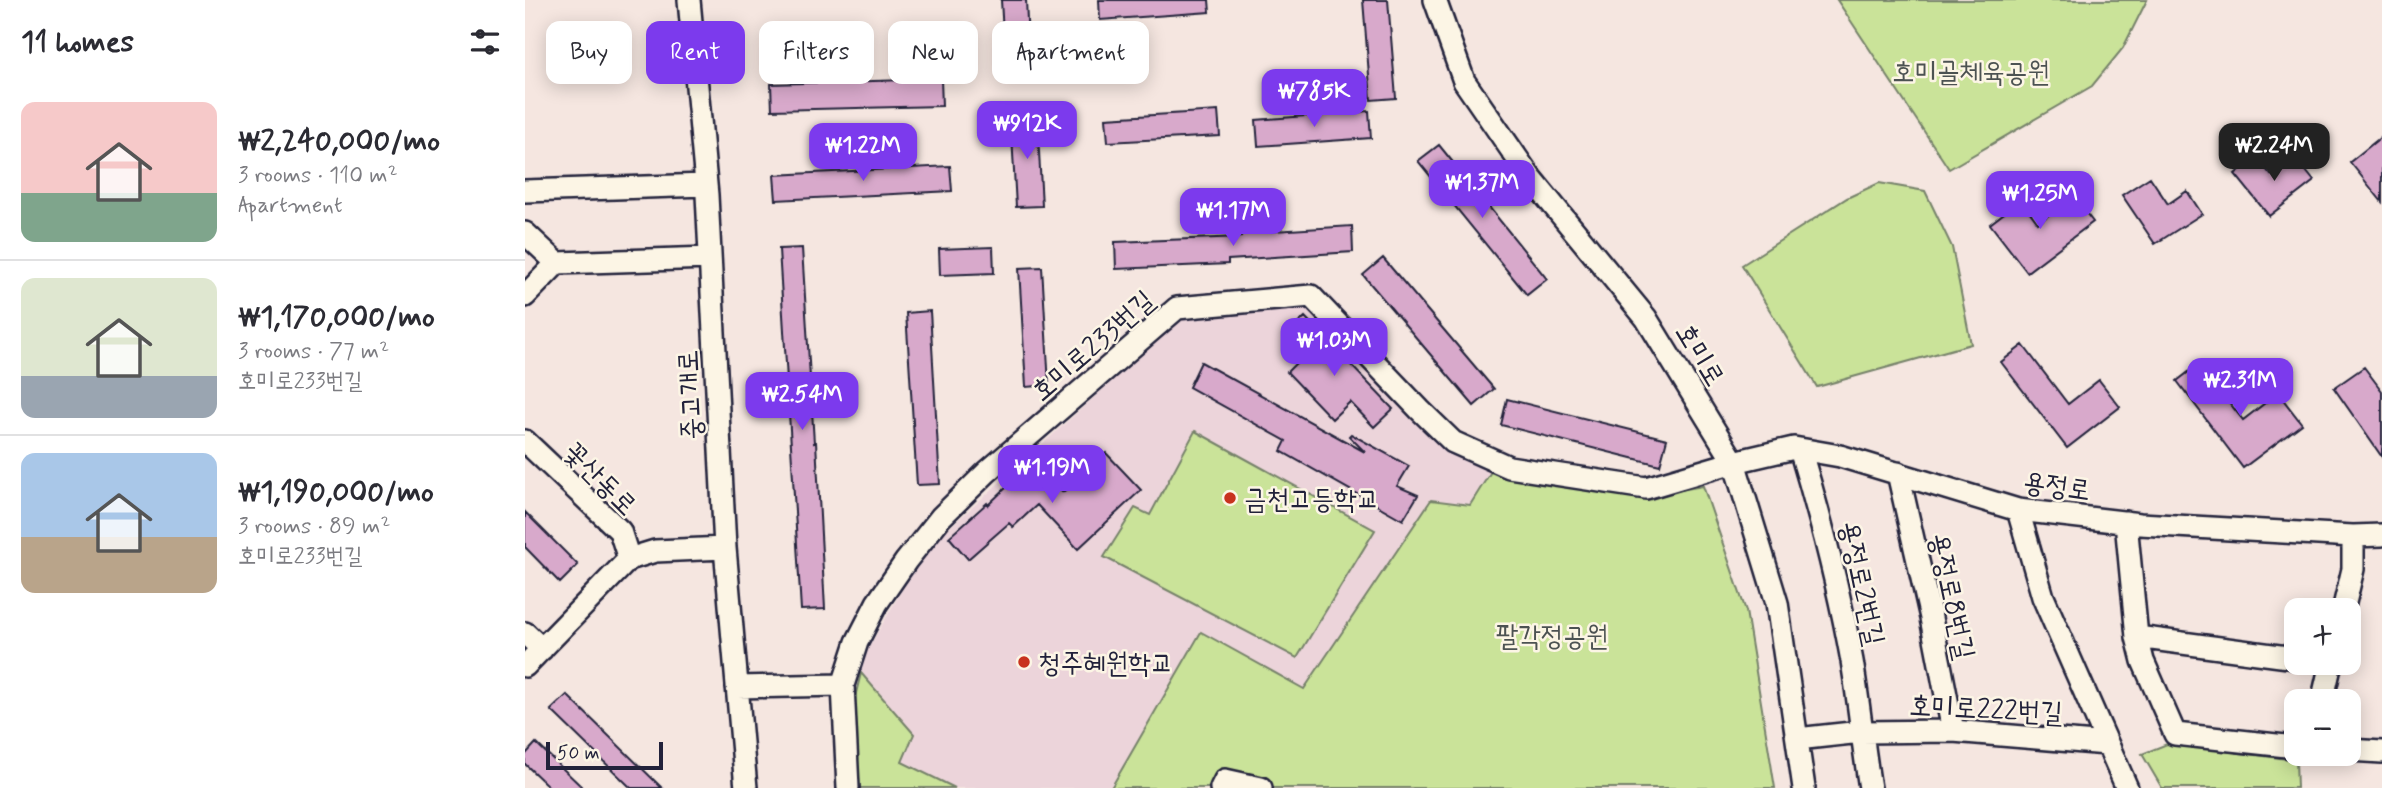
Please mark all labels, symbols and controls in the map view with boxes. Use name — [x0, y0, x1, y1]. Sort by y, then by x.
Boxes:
chip: Buy — [546, 21, 632, 84]
chip: Rent — [646, 21, 745, 84]
chip: Filters — [759, 21, 874, 84]
chip: New — [888, 21, 978, 84]
chip: Apartment — [992, 21, 1149, 84]
text: 11 homes — [21, 23, 134, 62]
icon: filters — [466, 23, 504, 61]
park label: 호미골체육공원 — [1892, 55, 2050, 92]
pin: ₩785K — [1265, 69, 1363, 129]
text: ₩785K — [1278, 77, 1350, 107]
pin: ₩912K — [978, 102, 1076, 161]
text: ₩912K — [993, 109, 1061, 139]
text: ₩2,240,000/mo — [238, 122, 440, 161]
pin: ₩1.22M — [806, 124, 920, 183]
pin: ₩2.24M — [2217, 124, 2331, 183]
icon: home — [77, 130, 161, 214]
text: ₩1.22M — [825, 131, 901, 161]
text: ₩2.24M — [2235, 131, 2313, 161]
pin: ₩1.37M — [1425, 160, 1539, 220]
text: 3 rooms · 110 m² — [238, 161, 398, 191]
text: ₩1.37M — [1445, 168, 1519, 198]
pin: ₩1.25M — [1983, 172, 2097, 231]
text: ₩1.25M — [2002, 179, 2078, 209]
pin: ₩1.17M — [1176, 188, 1290, 248]
text: Apartment — [238, 191, 343, 221]
text: ₩1.17M — [1196, 196, 1270, 226]
street label: 호미로233번길 — [1024, 283, 1163, 411]
text: ₩1,170,000/mo — [238, 298, 435, 337]
icon: home — [77, 306, 161, 390]
street label: 호미로 — [1666, 317, 1732, 394]
pin: ₩1.03M — [1277, 318, 1391, 378]
text: ₩1.03M — [1297, 326, 1371, 356]
text: 3 rooms · 77 m² — [238, 337, 389, 367]
street label: 중고개로 — [671, 349, 712, 441]
pin: ₩2.31M — [2183, 358, 2297, 418]
text: ₩2.31M — [2203, 366, 2277, 396]
text: 호미로233번길 — [238, 367, 363, 397]
pin: ₩2.54M — [745, 372, 859, 432]
text: ₩2.54M — [761, 380, 843, 410]
street label: 꽃산동로 — [554, 435, 644, 525]
pin: ₩1.19M — [995, 446, 1109, 505]
text: ₩1.19M — [1014, 453, 1090, 483]
street label: 용정로 — [2021, 464, 2093, 510]
text: ₩1,190,000/mo — [238, 473, 434, 512]
icon: home — [77, 481, 161, 565]
place label: 금천고등학교 — [1244, 482, 1379, 519]
marker: 금천고등학교 — [1222, 490, 1238, 506]
text: 3 rooms · 89 m² — [238, 512, 390, 542]
street label: 용정로2번길 — [1829, 518, 1892, 649]
street label: 용정로8번길 — [1919, 530, 1982, 663]
text: 호미로233번길 — [238, 542, 363, 572]
map controls — [2284, 598, 2361, 766]
button: + — [2284, 598, 2361, 675]
park label: 팔각정공원 — [1496, 619, 1608, 656]
place label: 청주혜원학교 — [1038, 646, 1173, 683]
marker: 청주혜원학교 — [1016, 654, 1032, 670]
street label: 호미로222번길 — [1908, 688, 2064, 733]
button: − — [2284, 689, 2361, 766]
scale bar — [546, 739, 663, 771]
text: 50 m — [557, 741, 600, 766]

